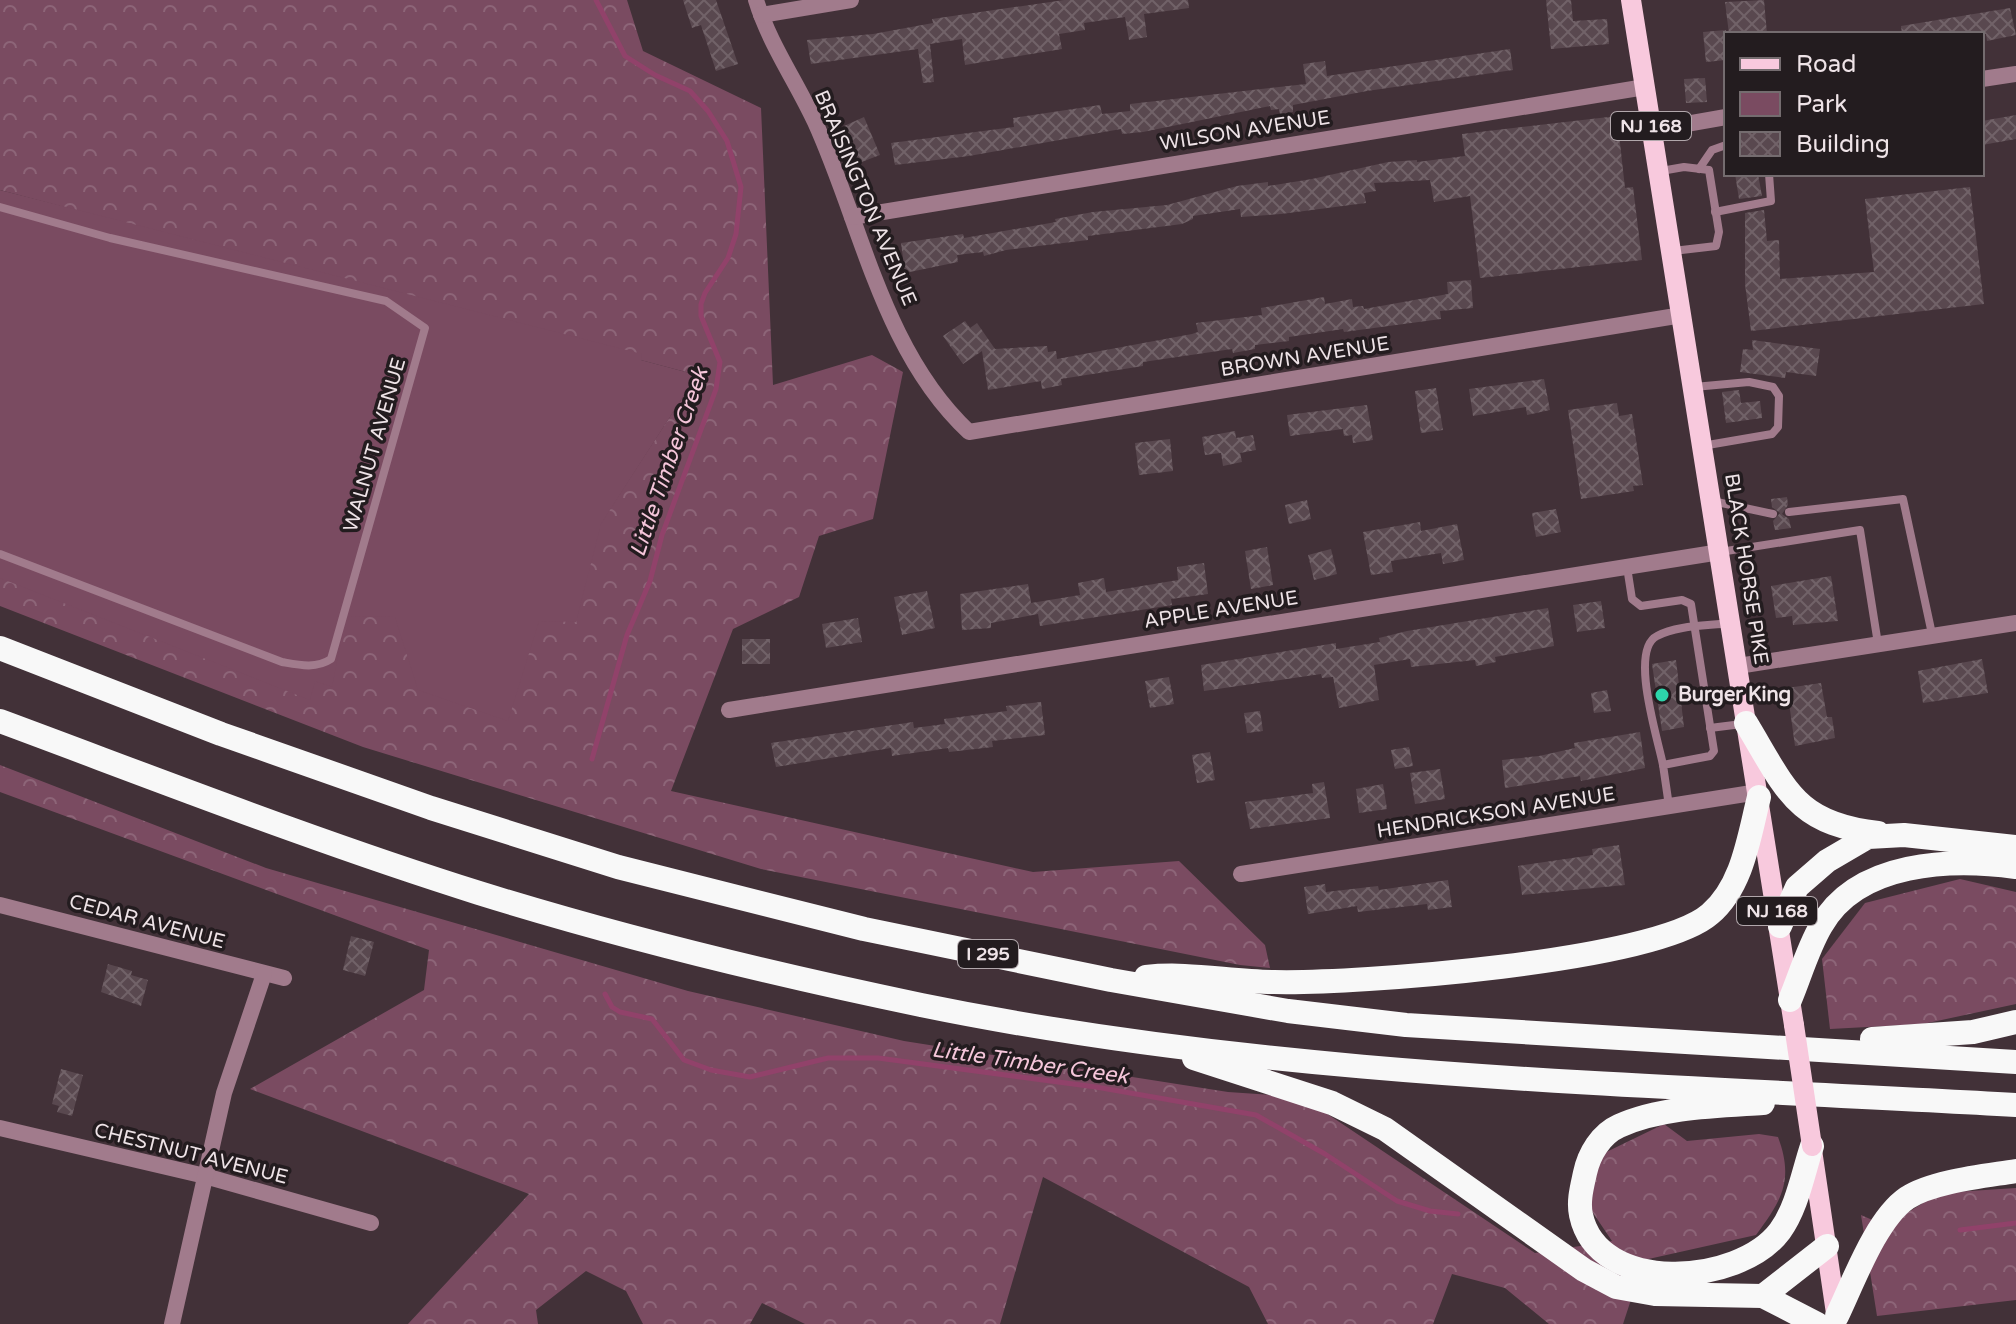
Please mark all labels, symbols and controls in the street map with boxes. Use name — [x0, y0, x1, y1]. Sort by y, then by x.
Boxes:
legend — [1724, 32, 1984, 176]
text: Road — [1796, 50, 1856, 79]
street label: BRAISINGTON AVENUE — [809, 87, 921, 309]
text: Park — [1796, 90, 1847, 119]
street label: WILSON AVENUE — [1158, 106, 1332, 156]
road number: NJ 168 — [1611, 112, 1691, 140]
text: Building — [1796, 130, 1890, 159]
street label: BROWN AVENUE — [1219, 332, 1391, 382]
street label: WALNUT AVENUE — [339, 355, 411, 535]
water label: Little Timber Creek — [624, 362, 714, 560]
street label: BLACK HORSE PIKE — [1719, 472, 1773, 666]
street label: APPLE AVENUE — [1142, 586, 1300, 634]
place label: Burger King — [1678, 683, 1791, 707]
marker: Burger King — [1653, 686, 1671, 704]
street label: HENDRICKSON AVENUE — [1375, 782, 1617, 844]
street label: CEDAR AVENUE — [66, 890, 228, 954]
road number: NJ 168 — [1737, 897, 1817, 925]
road number: I 295 — [958, 940, 1018, 968]
water label: Little Timber Creek — [930, 1036, 1132, 1090]
street label: CHESTNUT AVENUE — [92, 1118, 290, 1190]

